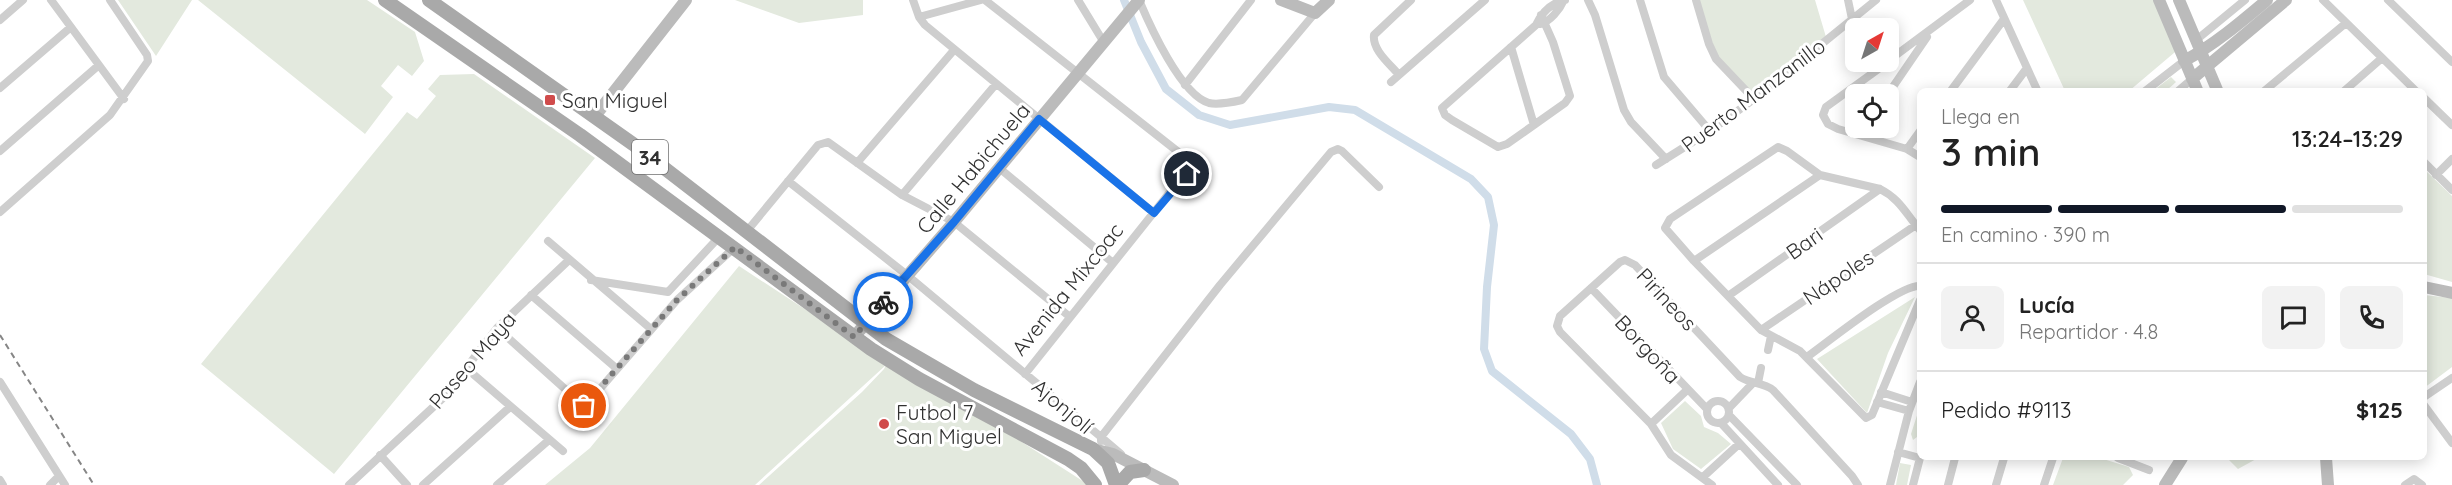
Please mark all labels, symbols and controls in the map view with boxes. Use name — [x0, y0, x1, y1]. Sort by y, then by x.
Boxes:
north arrow — [1845, 18, 1899, 72]
map controls — [1845, 18, 1899, 138]
street label: Puerto Manzanillo — [1676, 32, 1830, 158]
button: locate — [1845, 84, 1899, 138]
place label: San Miguel — [562, 87, 668, 113]
marker: San Miguel — [543, 93, 557, 107]
street label: Calle Habichuela — [911, 97, 1035, 239]
text: Llega en — [1941, 104, 2020, 129]
text: 13:24–13:29 — [2292, 125, 2403, 153]
text: 3 min — [1941, 127, 2040, 176]
road number: 34 — [632, 140, 668, 174]
pin — [1161, 148, 1212, 199]
icon: home — [1170, 157, 1203, 190]
street label: Avenida Mixcoac — [1006, 218, 1128, 360]
street label: Bari — [1781, 221, 1827, 265]
text: En camino · 390 m — [1941, 222, 2110, 247]
street label: Nápoles — [1798, 244, 1878, 310]
street label: Pirineos — [1632, 262, 1702, 336]
courier — [853, 272, 913, 332]
icon: bike — [867, 286, 900, 319]
button: person — [1941, 286, 2004, 349]
button: chat — [2262, 286, 2325, 349]
button: phone — [2340, 286, 2403, 349]
text: Lucía — [2019, 291, 2075, 319]
street label: Paseo Maya — [423, 306, 521, 414]
street label: Borgoña — [1610, 309, 1686, 389]
text: Repartidor · 4.8 — [2019, 319, 2158, 344]
street label: Ajonjolí — [1027, 373, 1099, 439]
pin — [558, 380, 609, 431]
icon: bag — [567, 389, 600, 422]
text: Pedido #9113 — [1941, 396, 2072, 424]
text: $125 — [2356, 396, 2403, 424]
place label: Futbol 7 San Miguel — [896, 399, 1002, 449]
marker: Futbol 7 San Miguel — [877, 417, 891, 431]

